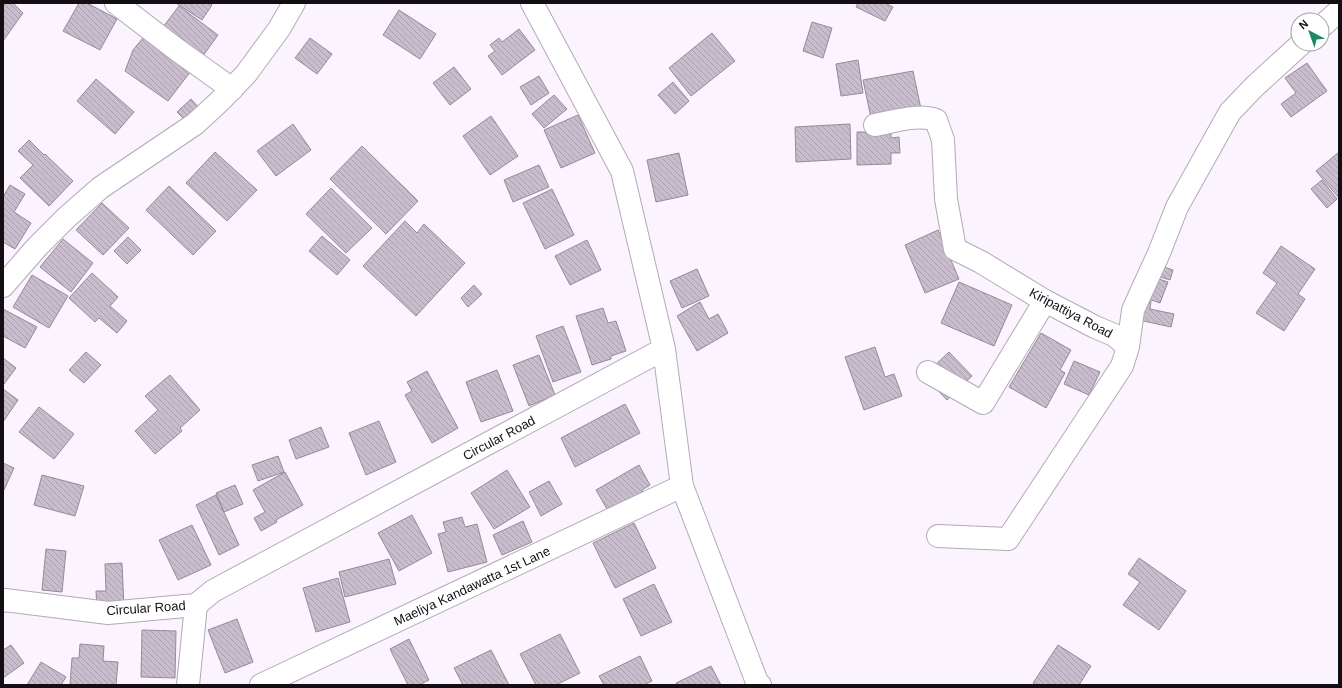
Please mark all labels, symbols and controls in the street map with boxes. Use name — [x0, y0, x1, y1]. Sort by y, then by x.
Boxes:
north arrow — [1290, 12, 1330, 52]
text: N — [1297, 17, 1310, 32]
street label: Kiripattiya Road — [1027, 285, 1115, 341]
street label: Circular Road — [460, 413, 538, 463]
street label: Maeliya Kandawatta 1st Lane — [392, 543, 552, 629]
street label: Circular Road — [106, 598, 186, 618]

